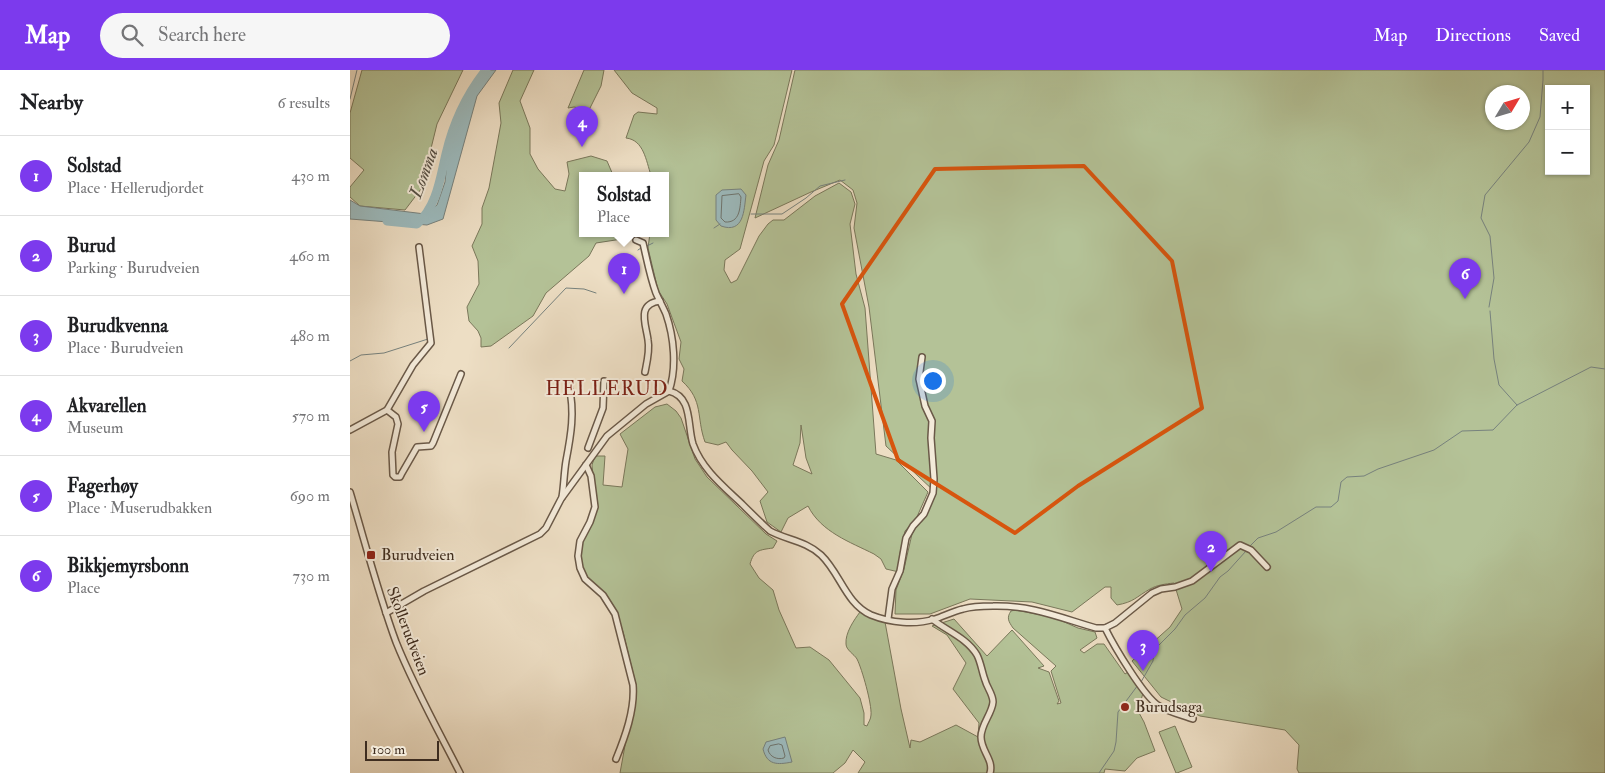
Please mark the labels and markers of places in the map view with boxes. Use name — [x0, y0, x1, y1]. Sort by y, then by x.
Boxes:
pin: 4 — [566, 106, 598, 147]
pin: 1 — [608, 253, 640, 294]
pin: 6 — [1449, 258, 1481, 299]
pin: 5 — [408, 391, 440, 432]
pin: 2 — [1195, 531, 1227, 572]
place label: Burudveien — [381, 545, 454, 565]
marker: Burudveien — [365, 549, 377, 561]
pin: 3 — [1127, 630, 1159, 671]
place label: Burudsaga — [1135, 697, 1203, 717]
marker: Burudsaga — [1119, 701, 1131, 713]

